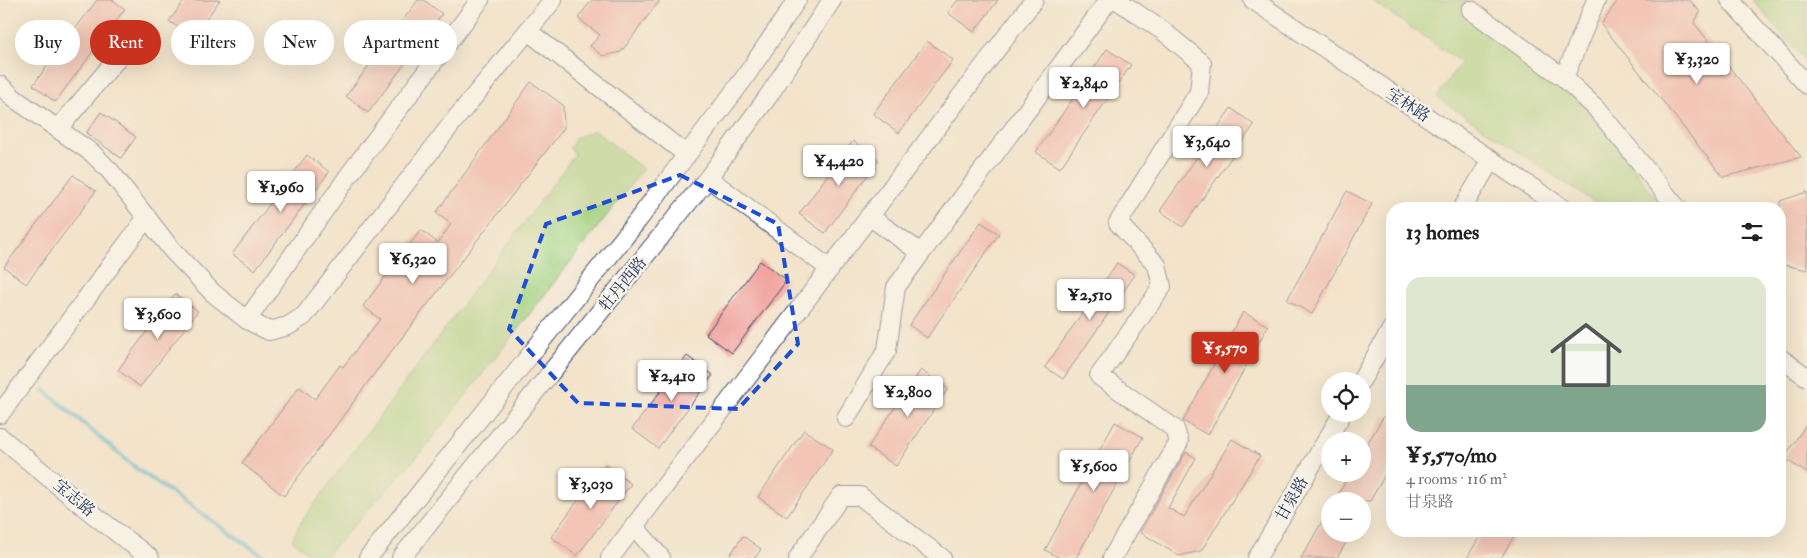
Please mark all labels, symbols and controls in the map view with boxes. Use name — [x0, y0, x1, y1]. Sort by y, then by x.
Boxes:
chip: Buy — [15, 20, 80, 65]
chip: Rent — [90, 20, 161, 65]
chip: Filters — [171, 20, 254, 65]
chip: New — [264, 20, 334, 65]
chip: Apartment — [344, 20, 457, 65]
pin: ¥3,320 — [1656, 42, 1738, 85]
text: ¥3,320 — [1675, 49, 1719, 69]
pin: ¥2,840 — [1043, 66, 1125, 109]
text: ¥2,840 — [1060, 73, 1108, 93]
street label: 宝林路 — [1382, 84, 1434, 126]
pin: ¥3,640 — [1166, 126, 1248, 168]
text: ¥3,640 — [1184, 132, 1230, 152]
pin: ¥4,420 — [798, 144, 880, 187]
text: ¥4,420 — [814, 151, 864, 171]
pin: ¥1,960 — [240, 170, 322, 213]
text: ¥1,960 — [258, 177, 304, 197]
icon: filters — [1738, 218, 1766, 246]
text: 13 homes — [1406, 219, 1479, 246]
pin: ¥6,320 — [372, 242, 454, 285]
text: ¥6,320 — [390, 249, 436, 269]
street label: 牡丹西路 — [595, 253, 651, 315]
pin: ¥2,510 — [1049, 278, 1131, 321]
text: ¥2,510 — [1068, 285, 1112, 305]
pin: ¥3,600 — [117, 298, 199, 340]
text: ¥3,600 — [135, 304, 181, 324]
icon: home — [1541, 310, 1631, 400]
pin: ¥5,570 — [1184, 332, 1266, 374]
text: ¥5,570 — [1203, 338, 1247, 358]
pin: ¥2,410 — [631, 360, 713, 402]
text: ¥2,410 — [649, 366, 695, 386]
map controls — [1321, 372, 1371, 542]
button: locate — [1321, 372, 1371, 422]
pin: ¥2,800 — [867, 376, 949, 418]
text: ¥2,800 — [884, 382, 932, 402]
button: + — [1321, 432, 1371, 482]
text: ¥5,570/mo — [1406, 442, 1497, 469]
pin: ¥5,600 — [1053, 450, 1135, 492]
text: ¥5,600 — [1070, 456, 1118, 476]
pin: ¥3,030 — [550, 468, 632, 510]
text: 4 rooms · 116 m² — [1406, 469, 1507, 489]
street label: 甘泉路 — [1271, 473, 1313, 525]
text: ¥3,030 — [569, 474, 613, 494]
street label: 宝志路 — [49, 475, 99, 521]
button: − — [1321, 492, 1371, 542]
text: 甘泉路 — [1406, 492, 1454, 512]

